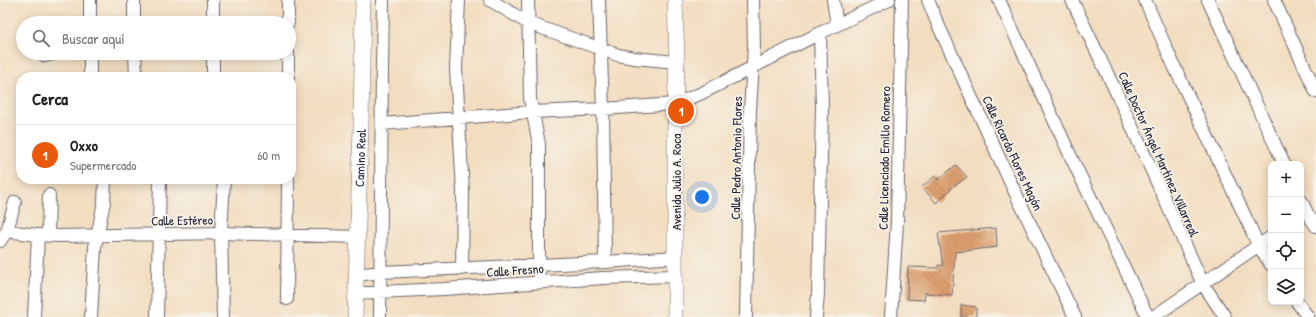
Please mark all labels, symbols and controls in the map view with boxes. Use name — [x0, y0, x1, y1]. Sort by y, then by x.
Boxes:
search box — [16, 16, 296, 60]
icon: search — [30, 27, 52, 49]
text: Buscar aquí — [62, 28, 125, 49]
street label: Calle Doctor Ángel Martínez Villarreal — [1114, 68, 1204, 240]
street label: Calle Licenciado Emilio Romero — [874, 86, 894, 230]
text: Cerca — [32, 87, 68, 110]
street label: Calle Ricardo Flores Magón — [978, 93, 1048, 213]
pin: 1 — [668, 96, 694, 126]
street label: Calle Pedro Antonio Flores — [726, 96, 746, 220]
street label: Camino Real — [350, 128, 370, 187]
street label: Avenida Julio A. Roca — [667, 134, 685, 230]
text: Oxxo — [70, 135, 98, 156]
text: 1 — [43, 146, 47, 164]
text: 60 m — [257, 146, 280, 164]
text: Supermercado — [70, 156, 136, 174]
map controls — [1268, 161, 1304, 305]
button: + — [1268, 161, 1304, 197]
your location — [692, 187, 712, 207]
button: − — [1268, 197, 1304, 233]
street label: Calle Estéreo — [151, 210, 213, 230]
button: locate — [1268, 233, 1304, 269]
street label: Calle Fresno — [486, 259, 544, 281]
button: layers — [1268, 269, 1304, 305]

